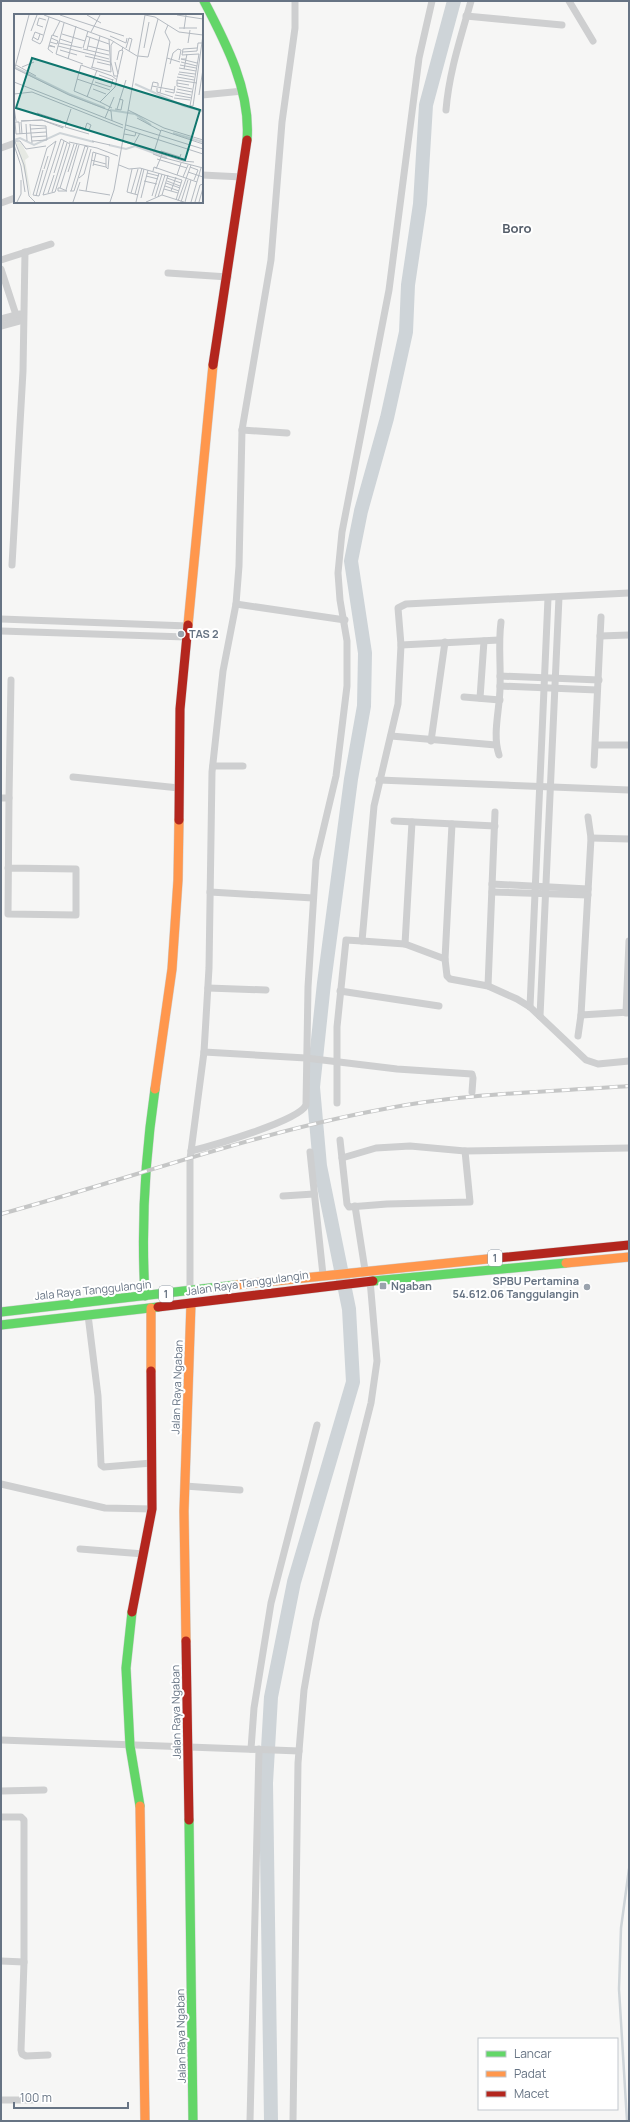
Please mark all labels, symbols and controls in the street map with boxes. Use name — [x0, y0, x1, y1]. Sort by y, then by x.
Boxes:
inset map — [14, 14, 203, 203]
district label: Boro — [502, 219, 532, 237]
place label: TAS 2 — [189, 626, 219, 641]
marker: TAS 2 — [176, 629, 186, 639]
road number: 1 — [488, 1250, 502, 1266]
street label: Jalan Raya Tanggulangin — [184, 1266, 309, 1299]
place label: SPBU Pertamina 54.612.06 Tanggulangin — [452, 1273, 579, 1301]
street label: Jala Raya Tanggulangin — [34, 1276, 152, 1303]
place label: Ngaban — [391, 1278, 432, 1293]
marker: Ngaban — [378, 1281, 388, 1291]
marker: SPBU Pertamina 54.612.06 Tanggulangin — [582, 1282, 592, 1292]
road number: 1 — [159, 1286, 173, 1302]
street label: Jalan Raya Ngaban — [167, 1339, 186, 1434]
street label: Jalan Raya Ngaban — [167, 1665, 184, 1759]
street label: Jalan Raya Ngaban — [172, 1989, 189, 2083]
legend — [478, 2038, 618, 2110]
text: Lancar — [514, 2045, 552, 2062]
text: Padat — [514, 2065, 546, 2082]
scale bar — [14, 2084, 128, 2110]
text: Macet — [514, 2085, 549, 2102]
text: 100 m — [20, 2089, 52, 2106]

